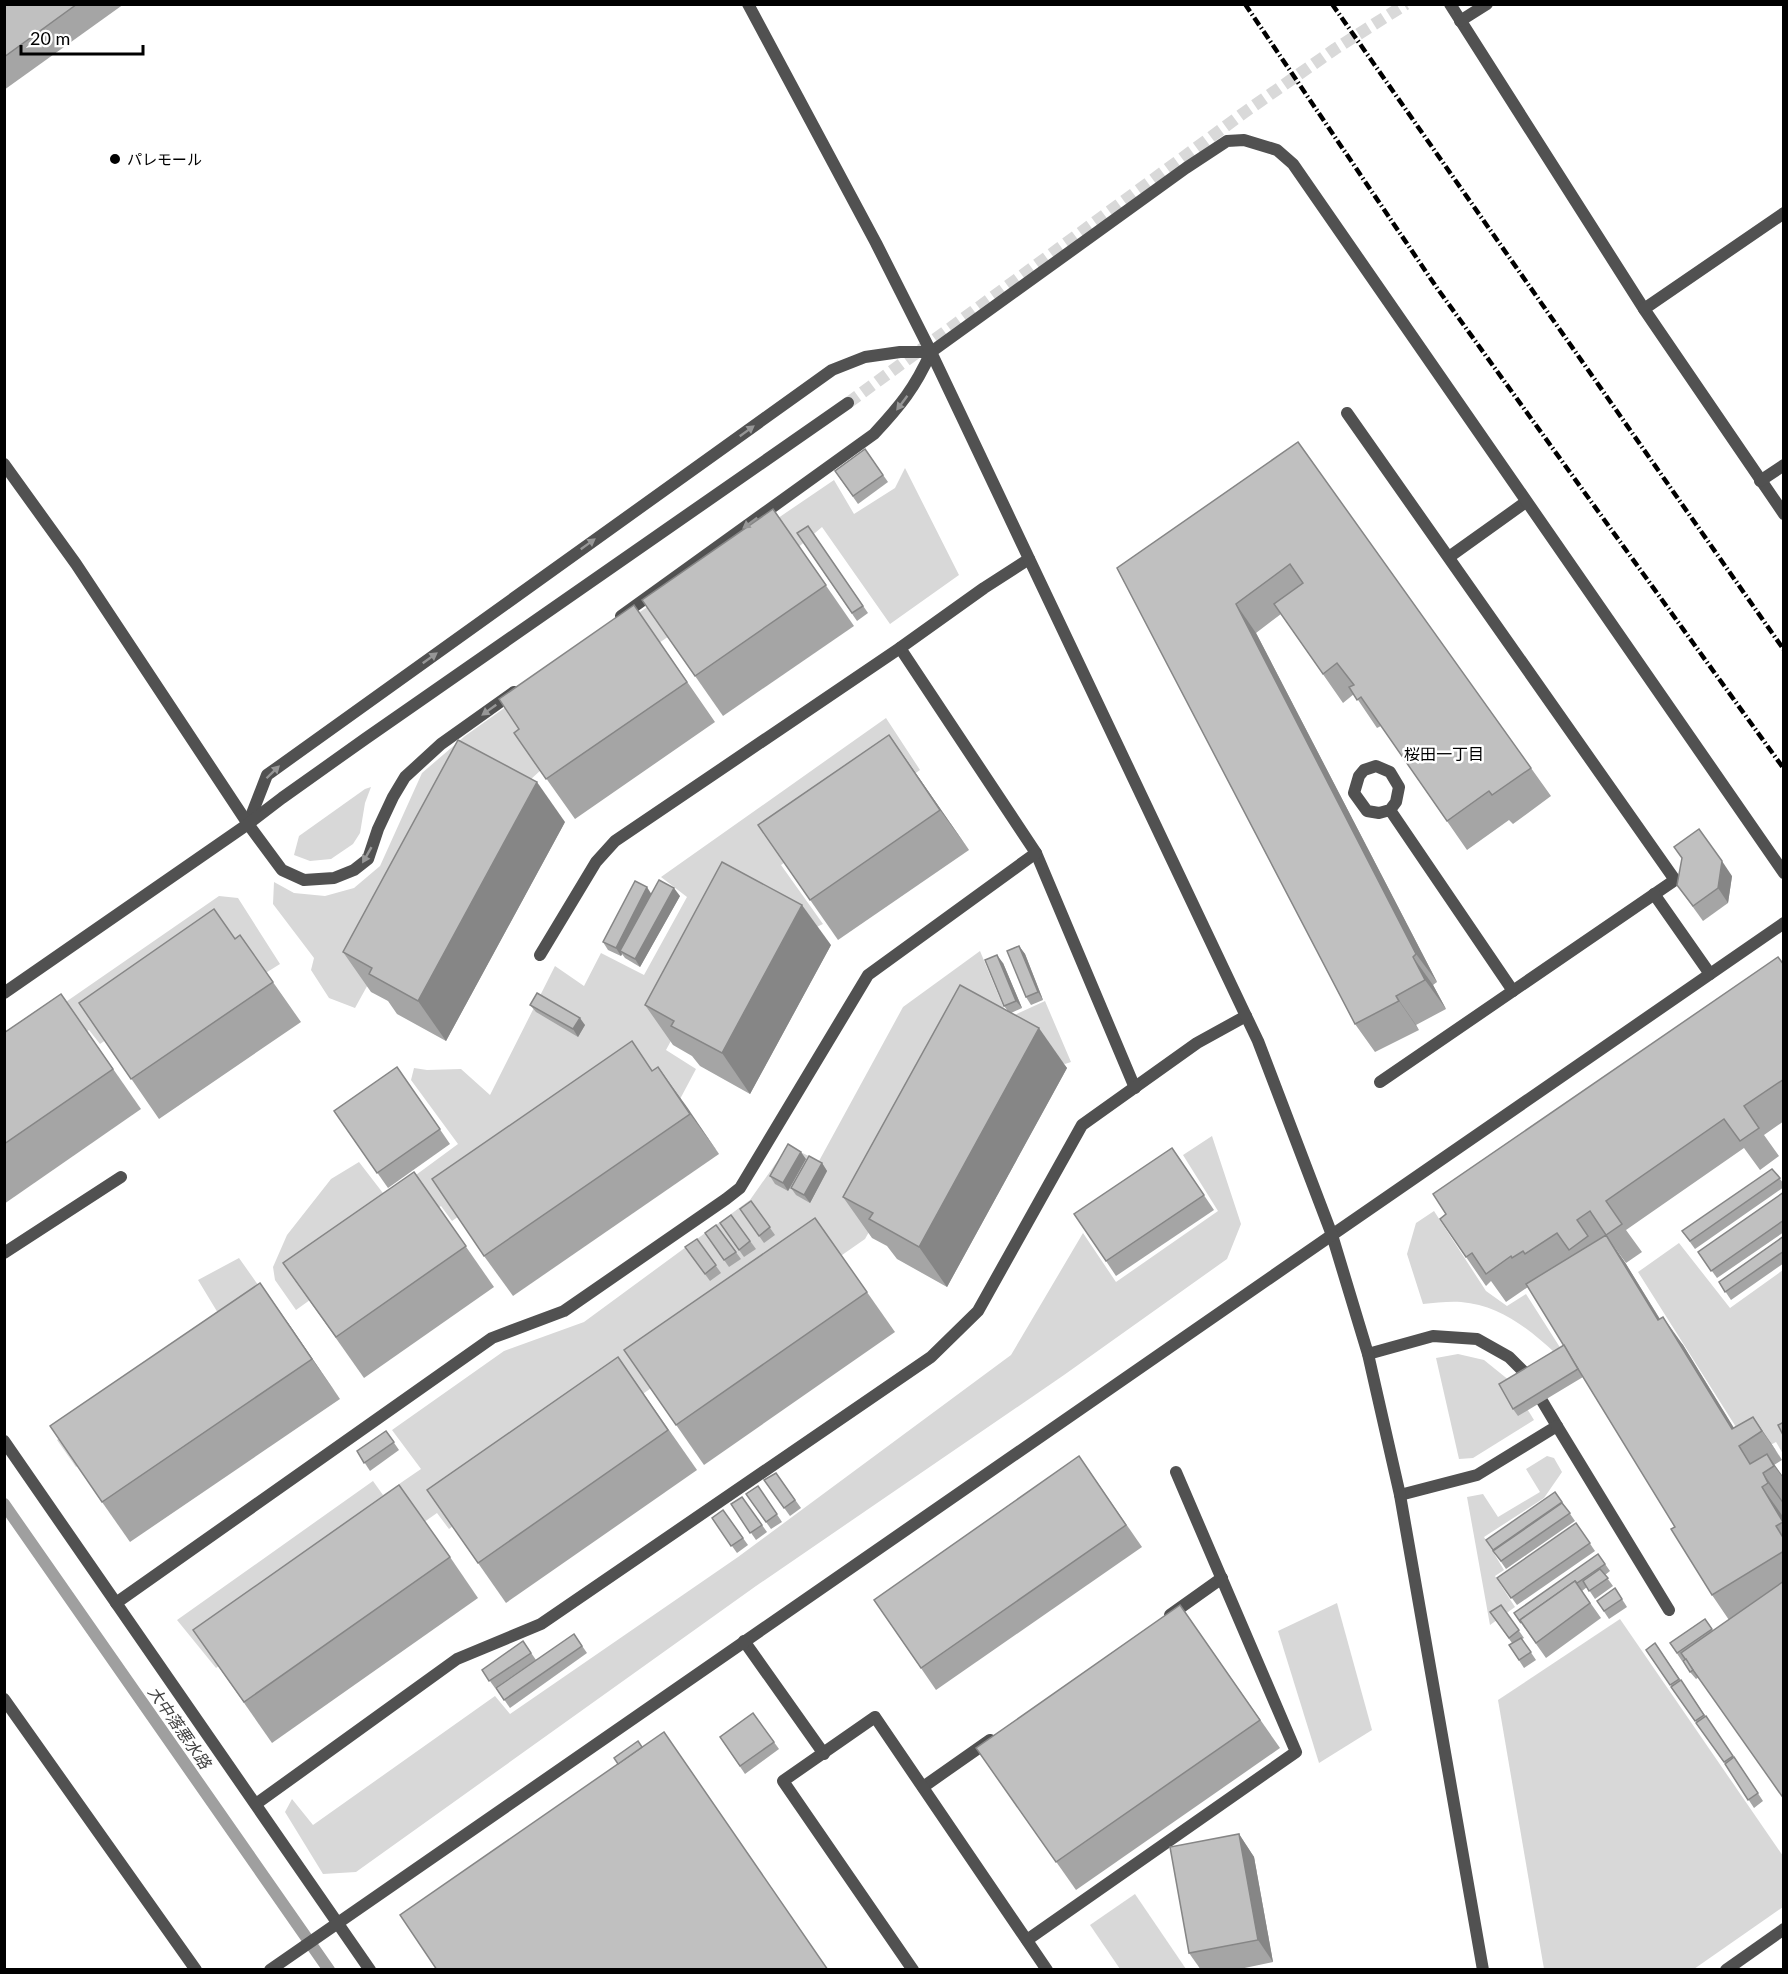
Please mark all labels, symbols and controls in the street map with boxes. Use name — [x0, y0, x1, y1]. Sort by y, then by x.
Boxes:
scale bar — [21, 18, 142, 56]
text: 20 m — [30, 27, 70, 49]
place label: パレモール — [127, 150, 202, 168]
marker: パレモール — [108, 152, 122, 166]
one-way arrow — [896, 394, 908, 410]
one-way arrow — [738, 425, 754, 437]
one-way arrow — [742, 517, 758, 529]
one-way arrow — [580, 538, 596, 550]
one-way arrow — [422, 652, 437, 664]
one-way arrow — [481, 704, 497, 716]
district label: 桜田一丁目 — [1404, 744, 1484, 763]
one-way arrow — [265, 766, 279, 780]
one-way arrow — [362, 847, 372, 864]
water label: 大中落悪水路 — [145, 1682, 216, 1773]

